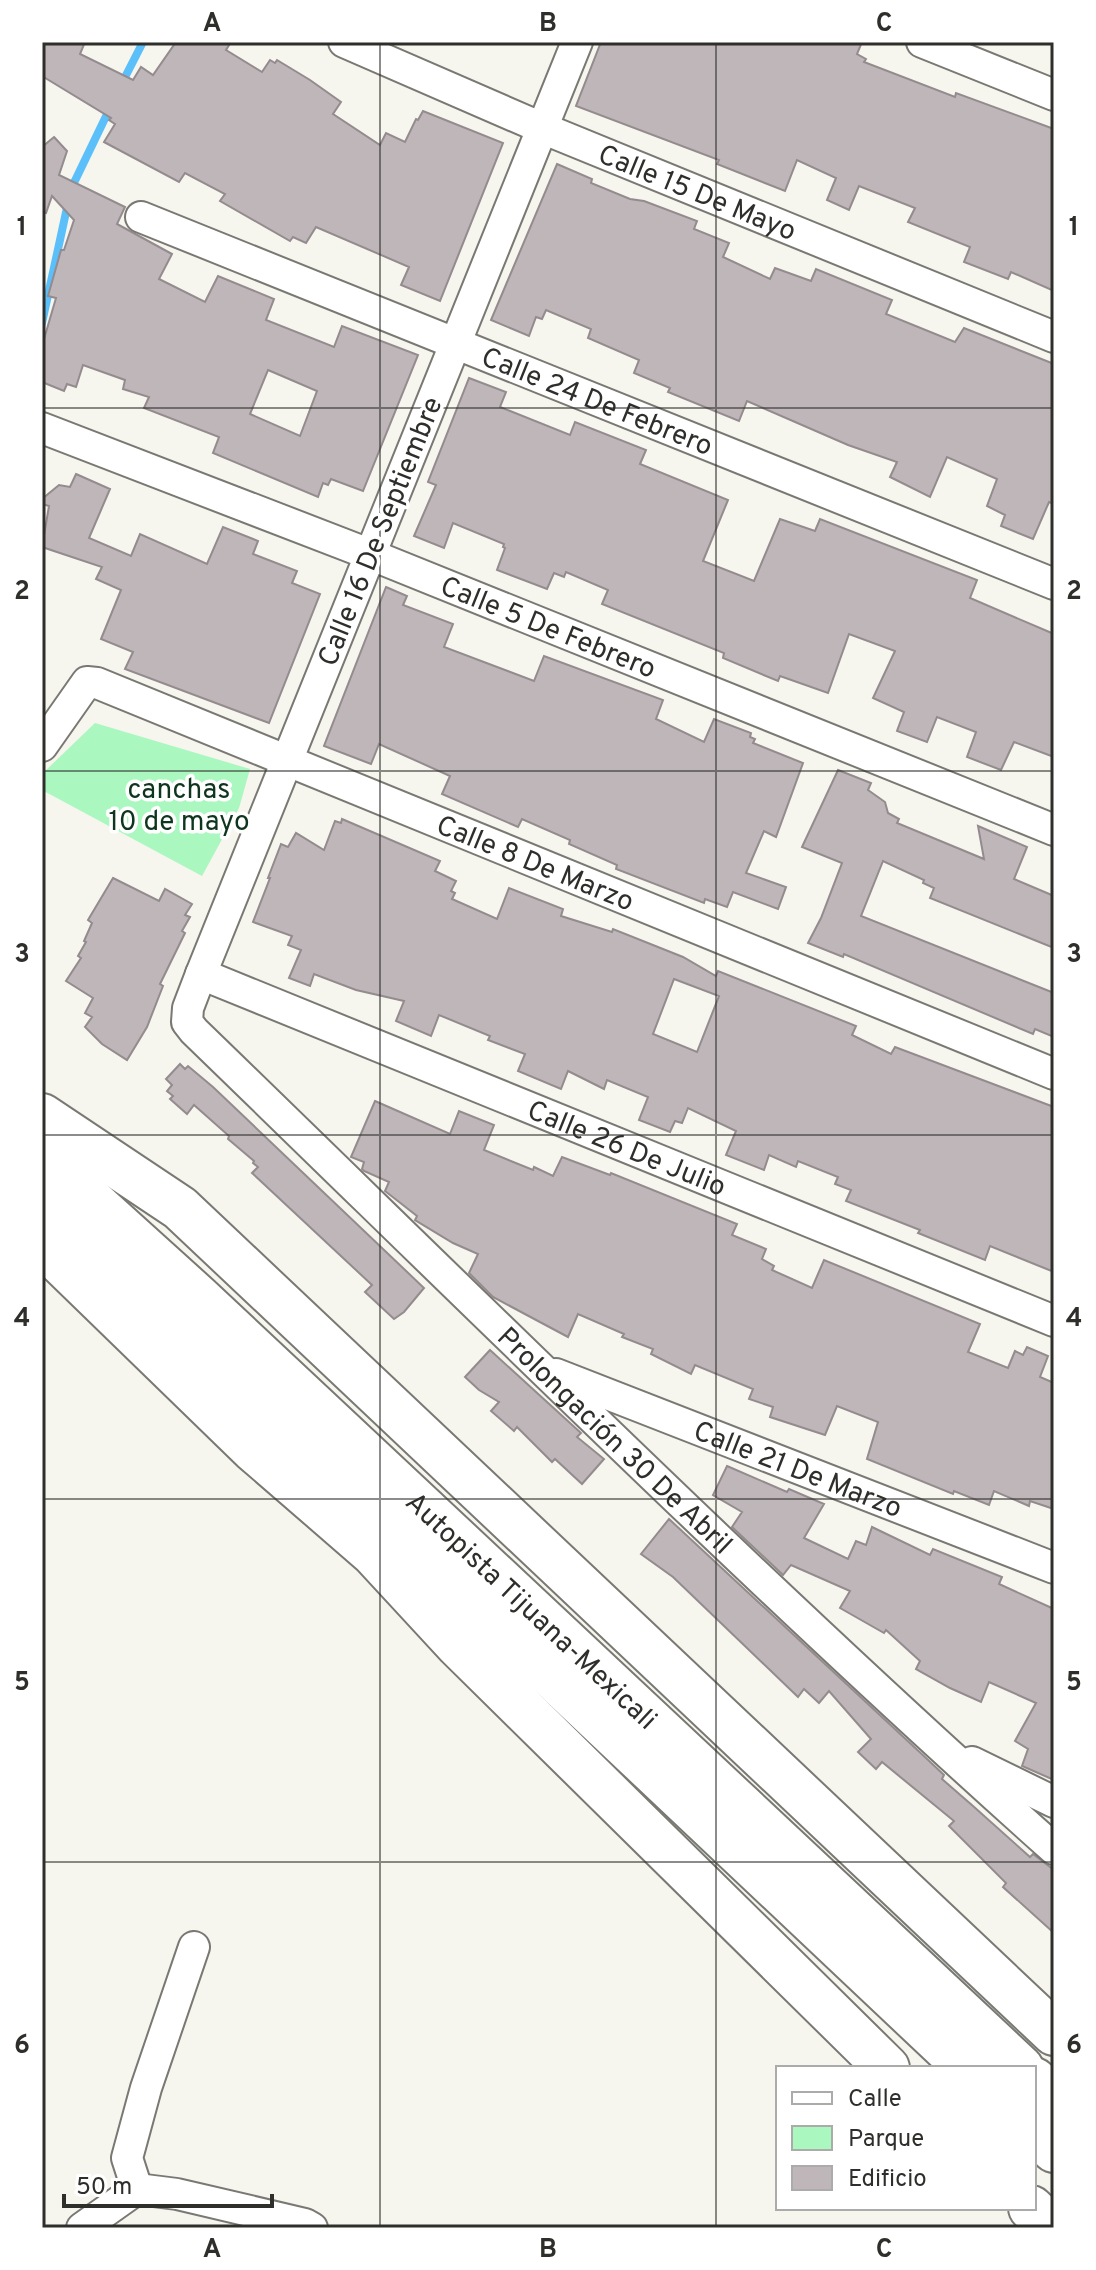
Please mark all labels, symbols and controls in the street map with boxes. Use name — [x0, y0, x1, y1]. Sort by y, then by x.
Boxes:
text: A — [203, 8, 221, 41]
text: B — [539, 8, 557, 41]
text: C — [876, 8, 892, 41]
street label: Calle 15 De Mayo — [592, 138, 801, 251]
text: 1 — [17, 212, 27, 245]
text: 1 — [1069, 212, 1079, 245]
street label: Calle 24 De Febrero — [475, 341, 717, 466]
street label: Calle 16 De Septiembre — [311, 392, 452, 672]
street label: Calle 5 De Febrero — [434, 570, 660, 689]
text: 2 — [14, 576, 30, 609]
text: 2 — [1066, 576, 1082, 609]
park label: canchas 10 de mayo — [108, 773, 250, 841]
street label: Calle 8 De Marzo — [430, 809, 639, 921]
text: 3 — [14, 939, 30, 972]
text: 3 — [1066, 939, 1082, 972]
street label: Calle 26 De Julio — [521, 1094, 731, 1207]
text: 4 — [14, 1303, 30, 1336]
text: 4 — [1066, 1303, 1082, 1336]
street label: Prolongación 30 De Abril — [488, 1320, 739, 1564]
street label: Calle 21 De Marzo — [688, 1414, 907, 1528]
street label: Autopista Tijuana-Mexicali — [396, 1485, 663, 1739]
text: 5 — [14, 1667, 30, 1700]
text: 5 — [1066, 1667, 1082, 1700]
text: 6 — [14, 2030, 30, 2063]
text: 6 — [1066, 2030, 1082, 2063]
legend — [776, 2066, 1036, 2210]
text: Calle — [848, 2085, 902, 2115]
text: Parque — [848, 2125, 924, 2155]
scale bar — [64, 2158, 272, 2208]
text: Edificio — [848, 2165, 927, 2195]
text: 50 m — [76, 2173, 132, 2203]
text: A — [203, 2234, 221, 2267]
text: B — [539, 2234, 557, 2267]
text: C — [876, 2234, 892, 2267]

